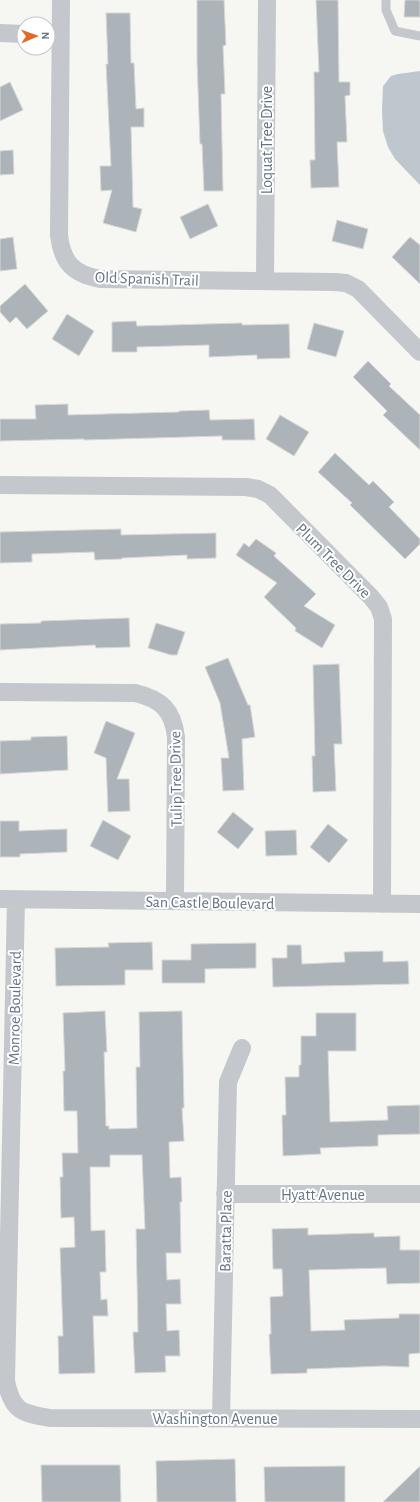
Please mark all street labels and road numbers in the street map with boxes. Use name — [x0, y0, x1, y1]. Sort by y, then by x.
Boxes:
street label: Loquat Tree Drive — [259, 86, 275, 194]
street label: Old Spanish Trail — [95, 269, 199, 289]
street label: Plum Tree Drive — [293, 520, 374, 601]
street label: Tulip Tree Drive — [167, 731, 185, 827]
street label: San Castle Boulevard — [145, 894, 275, 912]
street label: Monroe Boulevard — [6, 951, 24, 1065]
street label: Hyatt Avenue — [281, 1187, 365, 1204]
street label: Baratta Place — [217, 1190, 235, 1272]
street label: Washington Avenue — [152, 1411, 278, 1427]

